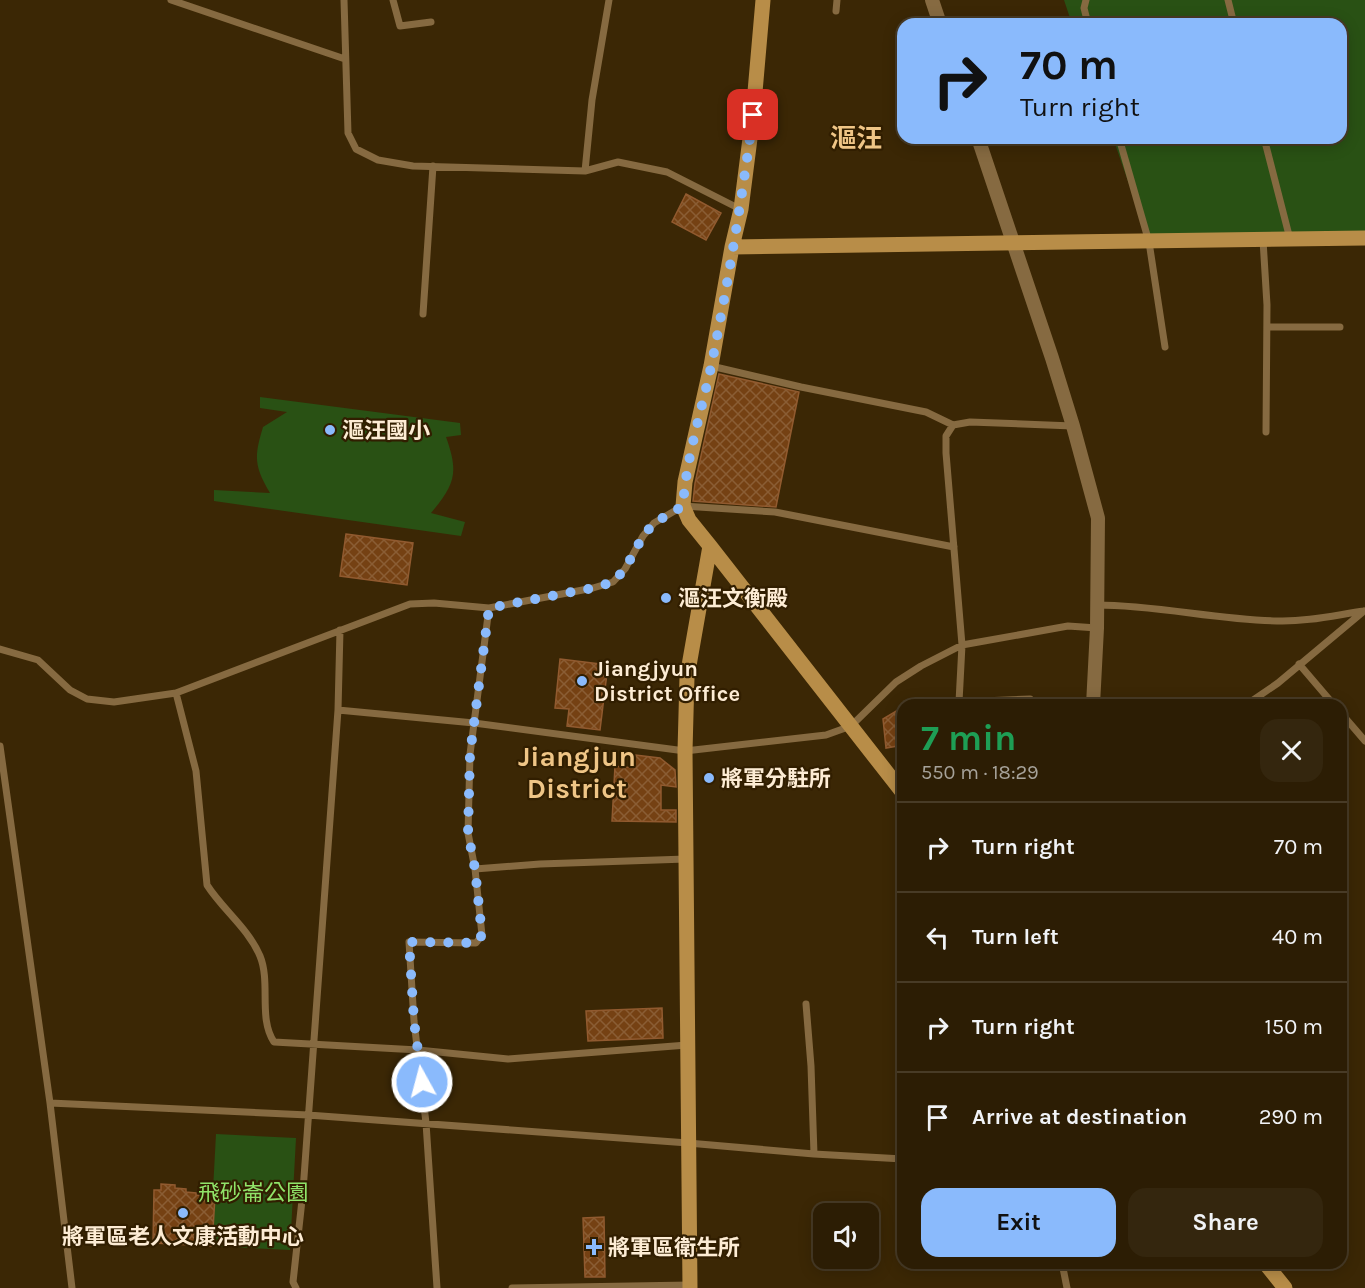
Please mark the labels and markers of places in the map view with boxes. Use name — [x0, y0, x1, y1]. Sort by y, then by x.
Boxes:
pin — [727, 89, 778, 140]
place label: 漚汪國小 — [342, 418, 430, 444]
marker: 漚汪國小 — [323, 423, 337, 437]
place label: 漚汪文衡殿 — [678, 586, 788, 612]
marker: 漚汪文衡殿 — [659, 591, 673, 605]
place label: Jiangjyun District Office — [594, 656, 740, 707]
marker: Jiangjyun District Office — [575, 674, 589, 688]
place label: 將軍分駐所 — [721, 766, 831, 792]
marker: 將軍分駐所 — [702, 771, 716, 785]
marker: 將軍區老人文康活動中心 — [176, 1206, 190, 1220]
place label: 將軍區老人文康活動中心 — [62, 1224, 304, 1250]
place label: 將軍區衛生所 — [608, 1235, 740, 1261]
marker: 將軍區衛生所 — [585, 1238, 603, 1256]

